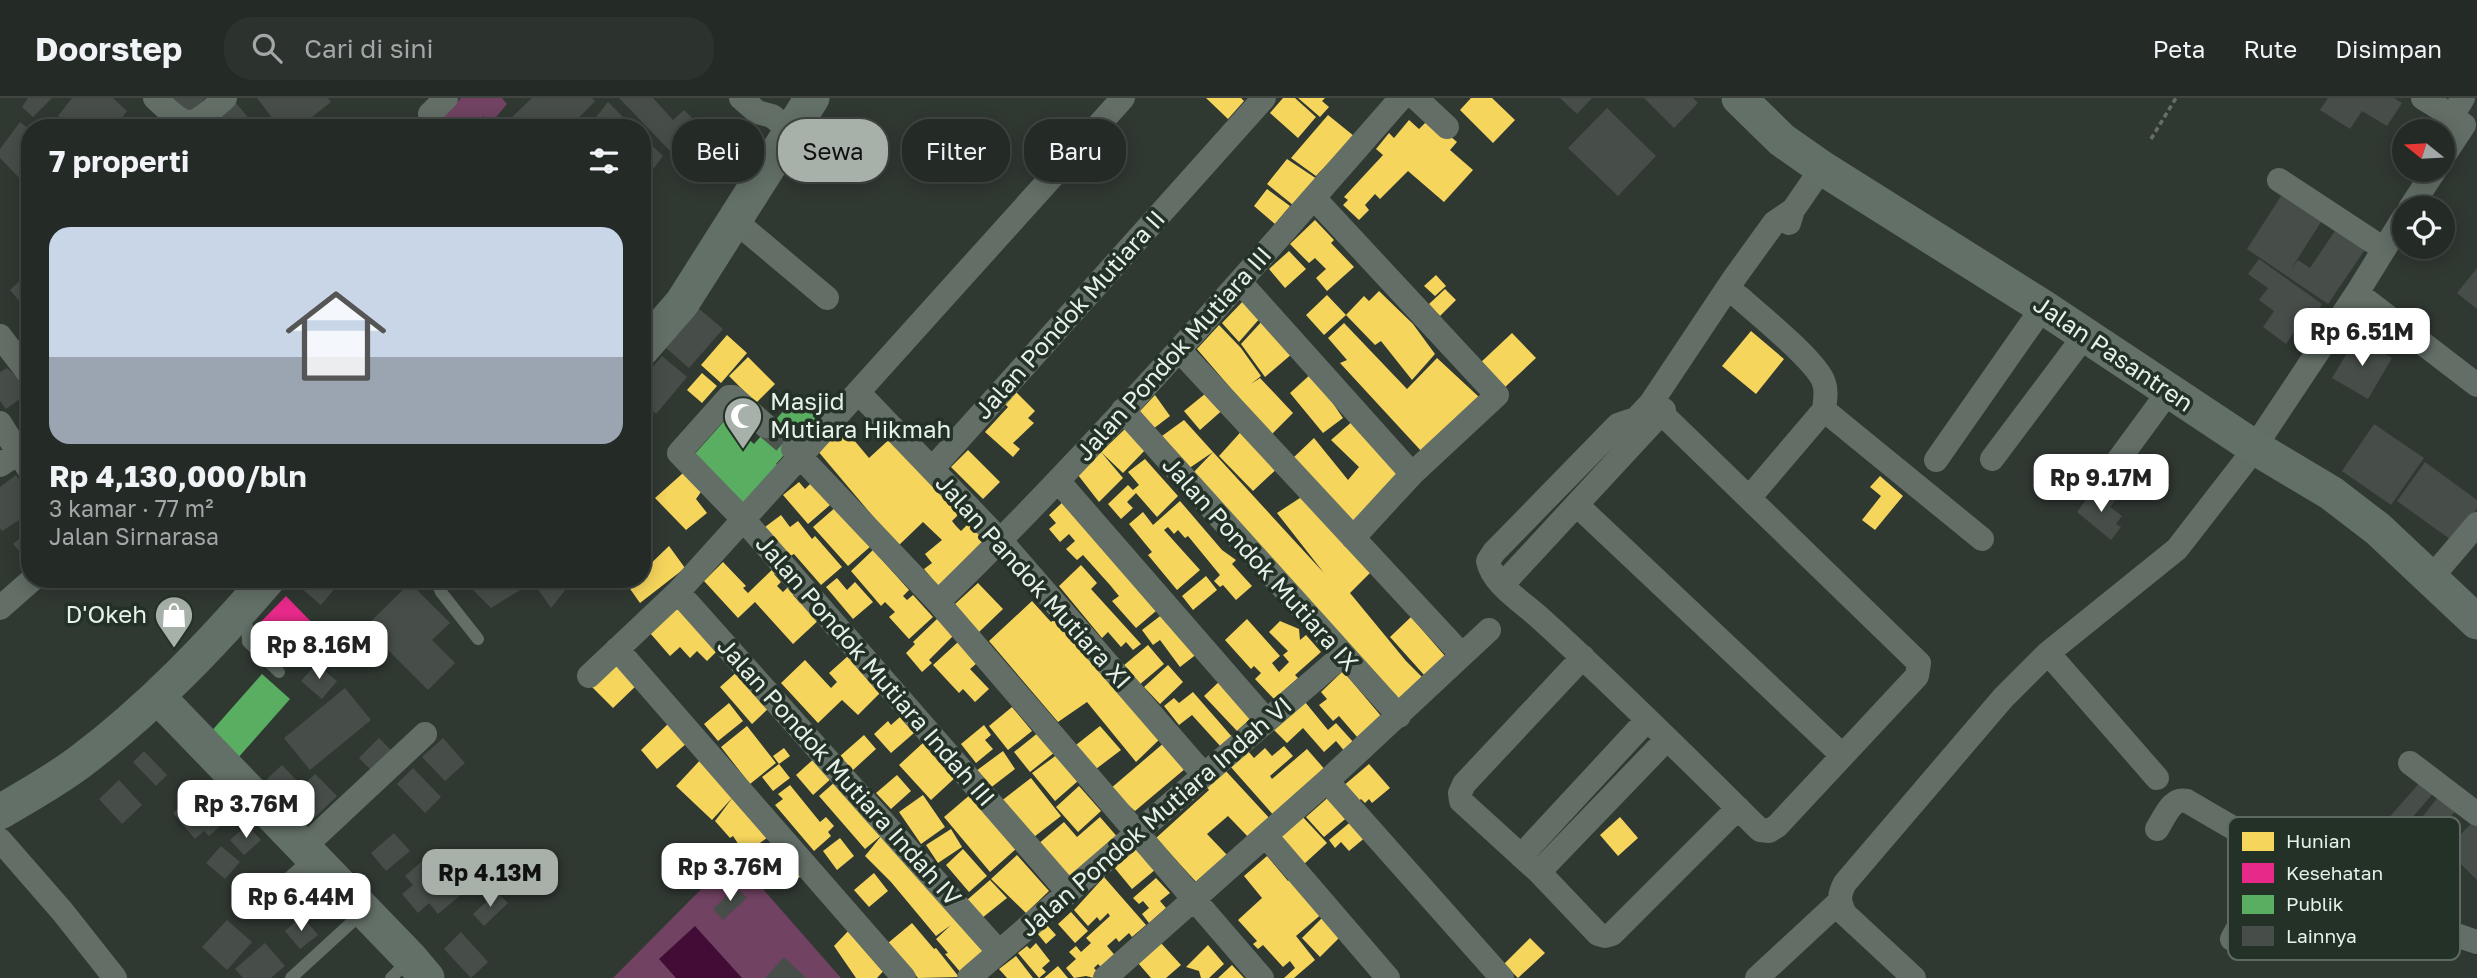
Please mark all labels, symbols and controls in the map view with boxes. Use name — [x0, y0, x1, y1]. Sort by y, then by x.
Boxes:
search box — [224, 17, 714, 80]
text: Doorstep — [35, 29, 182, 68]
icon: search — [248, 29, 286, 67]
text: Cari di sini — [304, 33, 434, 64]
text: Peta — [2153, 34, 2205, 63]
text: Rute — [2243, 34, 2297, 63]
text: Disimpan — [2335, 34, 2442, 63]
chip: Beli — [672, 119, 764, 182]
chip: Sewa — [778, 119, 888, 182]
chip: Filter — [902, 119, 1010, 182]
chip: Baru — [1024, 119, 1126, 182]
north arrow — [2392, 119, 2455, 182]
map controls — [2392, 119, 2455, 259]
icon: filters — [585, 142, 623, 180]
text: 7 properti — [49, 143, 189, 179]
button: locate — [2392, 196, 2455, 259]
street label: Jalan Pondok Mutiara II — [968, 204, 1170, 424]
street label: Jalan Pondok Mutiara III — [1069, 240, 1277, 466]
icon: home — [273, 273, 399, 399]
street label: Jalan Pasantren — [2029, 289, 2199, 417]
pin: Rp 6.51M — [2290, 308, 2434, 368]
text: Rp 6.51M — [2310, 317, 2414, 345]
place label: Masjid Mutiara Hikmah — [770, 386, 951, 443]
mosque icon: Masjid Mutiara Hikmah — [722, 395, 764, 450]
street label: Jalan Pondok Mutiara IX — [1157, 450, 1365, 676]
pin: Rp 9.17M — [2029, 454, 2173, 514]
text: Rp 4,130,000/bln — [49, 458, 307, 494]
text: Rp 9.17M — [2050, 463, 2152, 491]
street label: Jalan Pandok Mutiara XI — [930, 468, 1138, 694]
text: 3 kamar · 77 m² — [49, 494, 213, 522]
text: Jalan Sirnarasa — [49, 522, 219, 550]
street label: Jalan Pondok Mutiara Indah III — [750, 529, 1002, 811]
shop icon: D'Okeh — [153, 594, 195, 649]
place label: D'Okeh — [65, 599, 147, 628]
pin: Rp 8.16M — [247, 622, 391, 681]
text: Rp 8.16M — [267, 630, 371, 658]
street label: Jalan Pondok Mutiara Indah IV — [712, 631, 968, 911]
street label: Jalan Pondok Mutiara Indah VI — [1013, 690, 1297, 942]
pin: Rp 3.76M — [174, 780, 318, 840]
text: Rp 3.76M — [194, 789, 298, 817]
legend — [2228, 817, 2460, 960]
text: Hunian — [2286, 829, 2351, 852]
pin: Rp 3.76M — [658, 844, 802, 903]
pin: Rp 4.13M — [418, 850, 562, 909]
text: Rp 3.76M — [678, 852, 782, 880]
text: Rp 4.13M — [438, 858, 542, 886]
text: Kesehatan — [2286, 861, 2383, 884]
pin: Rp 6.44M — [229, 874, 373, 933]
text: Rp 6.44M — [247, 882, 355, 910]
text: Publik — [2286, 892, 2344, 915]
text: Lainnya — [2286, 924, 2357, 947]

